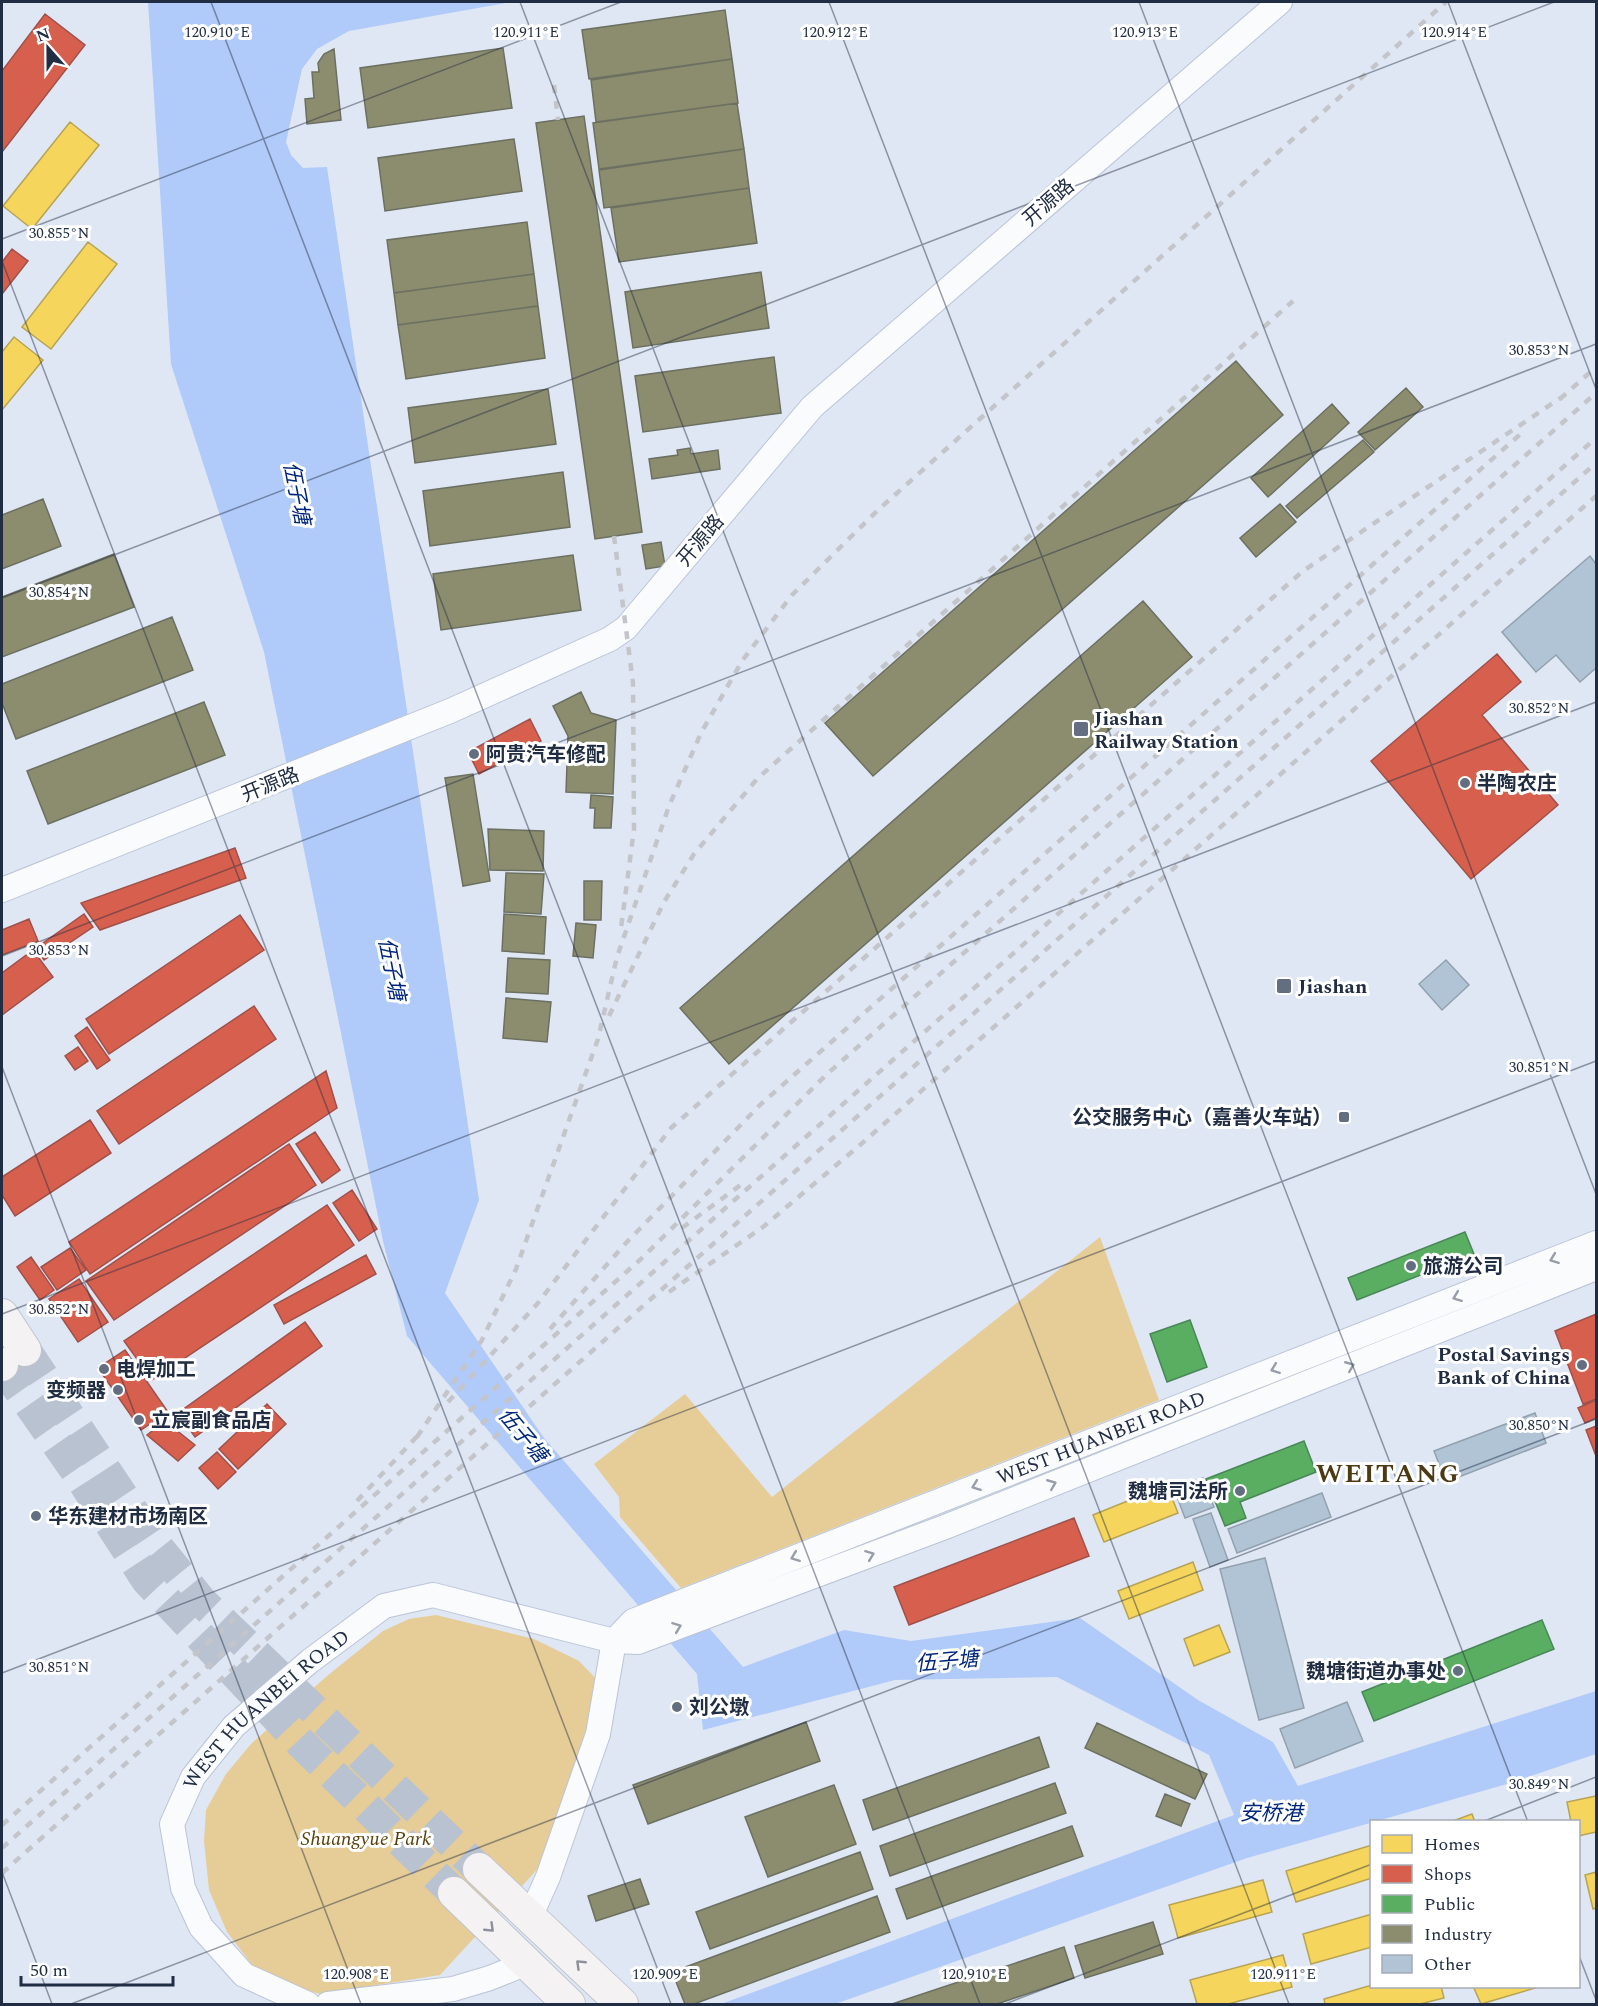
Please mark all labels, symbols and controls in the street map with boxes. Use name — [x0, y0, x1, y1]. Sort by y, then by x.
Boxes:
north arrow — [18, 18, 78, 78]
text: N — [33, 21, 53, 48]
text: 120.910°E — [184, 21, 250, 44]
text: 120.911°E — [493, 21, 559, 44]
text: 120.912°E — [802, 21, 868, 44]
text: 120.913°E — [1112, 21, 1178, 44]
text: 120.914°E — [1421, 21, 1487, 44]
street label: 开源路 — [1016, 172, 1081, 234]
text: 30.855°N — [29, 222, 89, 245]
text: 30.853°N — [1509, 339, 1569, 362]
water label: 伍子塘 — [274, 459, 318, 530]
street label: 开源路 — [670, 508, 732, 573]
text: 30.854°N — [29, 581, 89, 604]
text: 30.852°N — [1509, 697, 1569, 720]
place label: Jiashan Railway Station — [1094, 704, 1239, 757]
marker: Jiashan Railway Station — [1072, 720, 1090, 738]
place label: 阿贵汽车修配 — [486, 740, 606, 770]
marker: 阿贵汽车修配 — [467, 747, 481, 761]
street label: 开源路 — [237, 760, 304, 810]
place label: 半陶农庄 — [1477, 769, 1557, 799]
marker: 半陶农庄 — [1458, 776, 1472, 790]
water label: 伍子塘 — [369, 935, 413, 1006]
text: 30.853°N — [29, 939, 89, 962]
place label: Jiashan — [1298, 972, 1367, 1002]
marker: Jiashan — [1275, 977, 1293, 995]
text: 30.851°N — [1509, 1056, 1569, 1079]
place label: 公交服务中心（嘉善火车站） — [1072, 1103, 1332, 1133]
marker: 公交服务中心（嘉善火车站） — [1337, 1110, 1351, 1124]
place label: 旅游公司 — [1423, 1252, 1503, 1282]
one-way arrow — [1549, 1252, 1560, 1265]
marker: 旅游公司 — [1404, 1259, 1418, 1273]
one-way arrow — [1452, 1290, 1463, 1303]
text: 30.852°N — [29, 1298, 89, 1321]
place label: Postal Savings Bank of China — [1437, 1340, 1571, 1393]
place label: 电焊加工 — [116, 1355, 196, 1385]
marker: Postal Savings Bank of China — [1575, 1358, 1589, 1372]
one-way arrow — [1271, 1361, 1281, 1374]
one-way arrow — [1344, 1361, 1355, 1373]
marker: 电焊加工 — [97, 1362, 111, 1376]
place label: 变频器 — [46, 1376, 106, 1406]
marker: 变频器 — [111, 1383, 125, 1397]
street label: WEST HUANBEI ROAD — [992, 1384, 1210, 1493]
water label: 伍子塘 — [490, 1401, 557, 1472]
place label: 立宸副食品店 — [151, 1406, 271, 1436]
marker: 立宸副食品店 — [132, 1413, 146, 1427]
text: 30.850°N — [1509, 1414, 1569, 1437]
district label: WEITANG — [1316, 1454, 1460, 1494]
place label: 魏塘司法所 — [1128, 1477, 1228, 1507]
one-way arrow — [972, 1478, 982, 1491]
one-way arrow — [1045, 1479, 1056, 1491]
marker: 魏塘司法所 — [1233, 1484, 1247, 1498]
place label: 华东建材市场南区 — [48, 1502, 208, 1532]
marker: 华东建材市场南区 — [29, 1509, 43, 1523]
one-way arrow — [864, 1549, 875, 1562]
one-way arrow — [790, 1550, 801, 1562]
street label: WEST HUANBEI ROAD — [176, 1622, 356, 1794]
one-way arrow — [671, 1622, 682, 1634]
water label: 伍子塘 — [914, 1643, 983, 1681]
text: 30.851°N — [29, 1656, 89, 1679]
place label: 魏塘街道办事处 — [1306, 1657, 1446, 1687]
marker: 魏塘街道办事处 — [1451, 1664, 1465, 1678]
place label: 刘公墩 — [689, 1693, 749, 1723]
marker: 刘公墩 — [670, 1700, 684, 1714]
text: 30.849°N — [1509, 1773, 1569, 1796]
water label: 安桥港 — [1240, 1798, 1305, 1830]
legend — [1370, 1820, 1580, 1988]
park label: Shuangyue Park — [301, 1824, 432, 1854]
text: Homes — [1424, 1831, 1480, 1858]
text: Shops — [1424, 1861, 1472, 1888]
text: Public — [1424, 1891, 1475, 1918]
one-way arrow — [484, 1921, 494, 1932]
text: Industry — [1424, 1921, 1493, 1948]
scale bar — [21, 1949, 172, 1987]
text: Other — [1424, 1951, 1471, 1978]
text: 50 m — [30, 1957, 68, 1984]
one-way arrow — [576, 1960, 587, 1971]
text: 120.908°E — [323, 1963, 389, 1986]
text: 120.909°E — [632, 1963, 698, 1986]
text: 120.910°E — [941, 1963, 1007, 1986]
text: 120.911°E — [1250, 1963, 1316, 1986]

